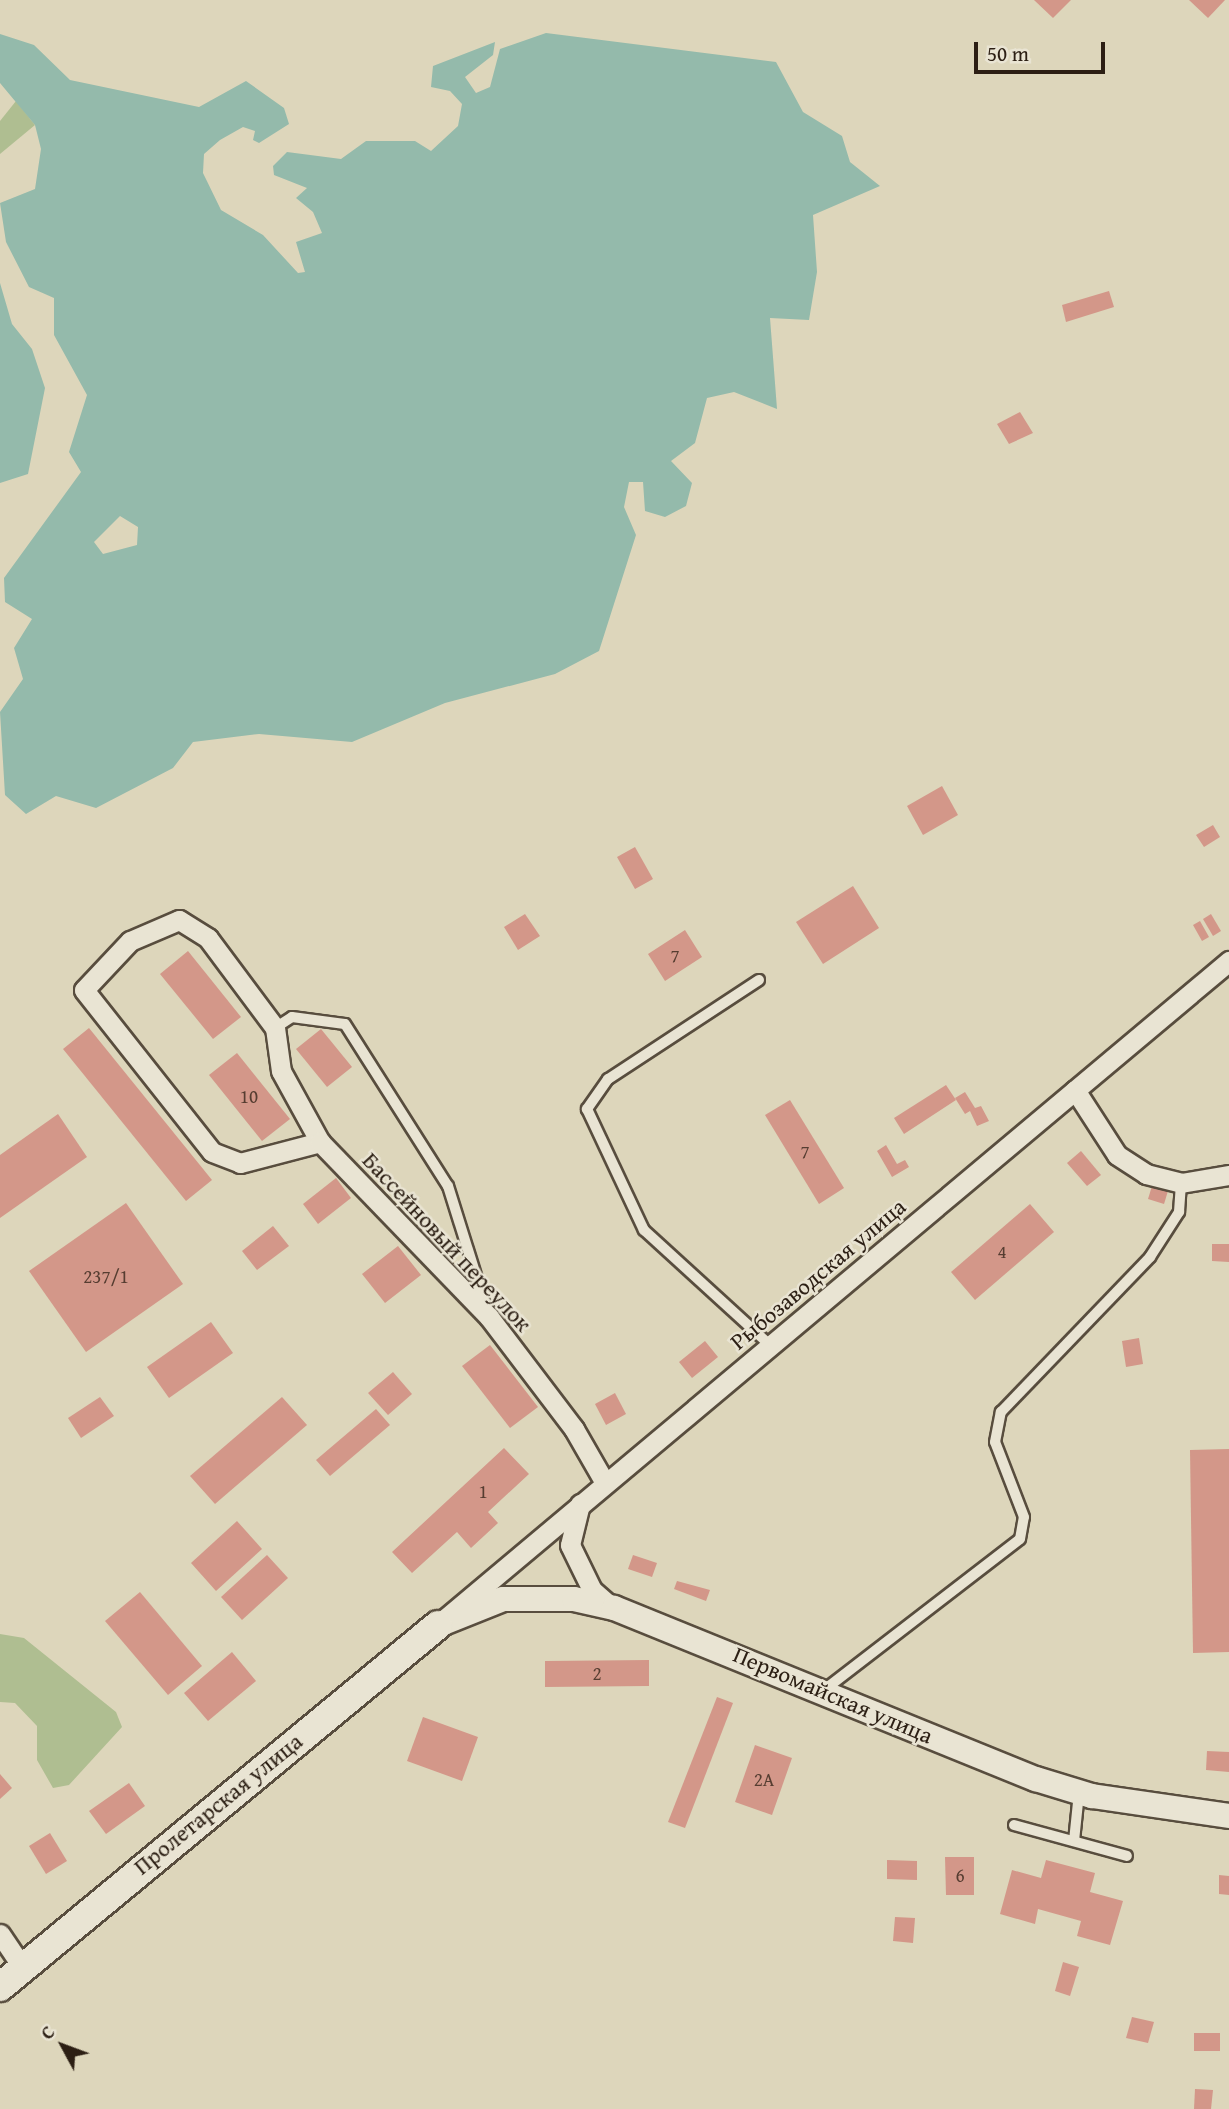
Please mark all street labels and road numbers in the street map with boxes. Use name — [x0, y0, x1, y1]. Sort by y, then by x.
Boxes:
street label: Бассейновый переулок — [357, 1147, 537, 1337]
street label: Рыбозаводская улица — [725, 1193, 911, 1355]
street label: Первомайская улица — [729, 1640, 937, 1750]
street label: Пролетарская улица — [128, 1728, 308, 1880]

